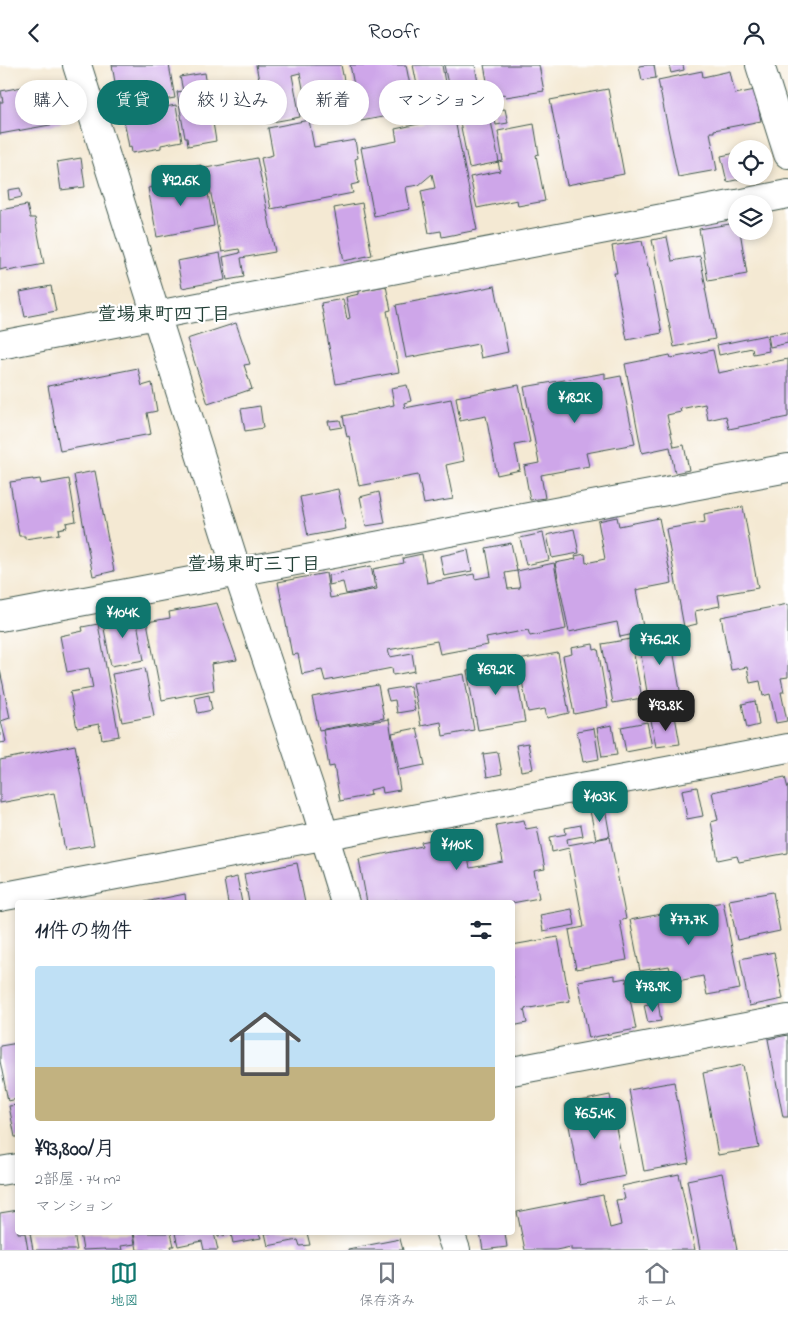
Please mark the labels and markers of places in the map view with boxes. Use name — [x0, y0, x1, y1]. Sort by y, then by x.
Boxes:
pin: ¥92.6K — [140, 165, 222, 207]
pin: ¥182K — [540, 381, 610, 424]
pin: ¥104K — [88, 597, 158, 639]
pin: ¥76.2K — [619, 623, 701, 666]
pin: ¥69.2K — [455, 653, 537, 696]
pin: ¥93.8K — [625, 689, 707, 732]
pin: ¥103K — [565, 781, 635, 823]
pin: ¥110K — [422, 829, 492, 871]
pin: ¥77.7K — [648, 903, 730, 946]
pin: ¥78.9K — [612, 971, 694, 1013]
pin: ¥65.4K — [554, 1097, 636, 1140]

